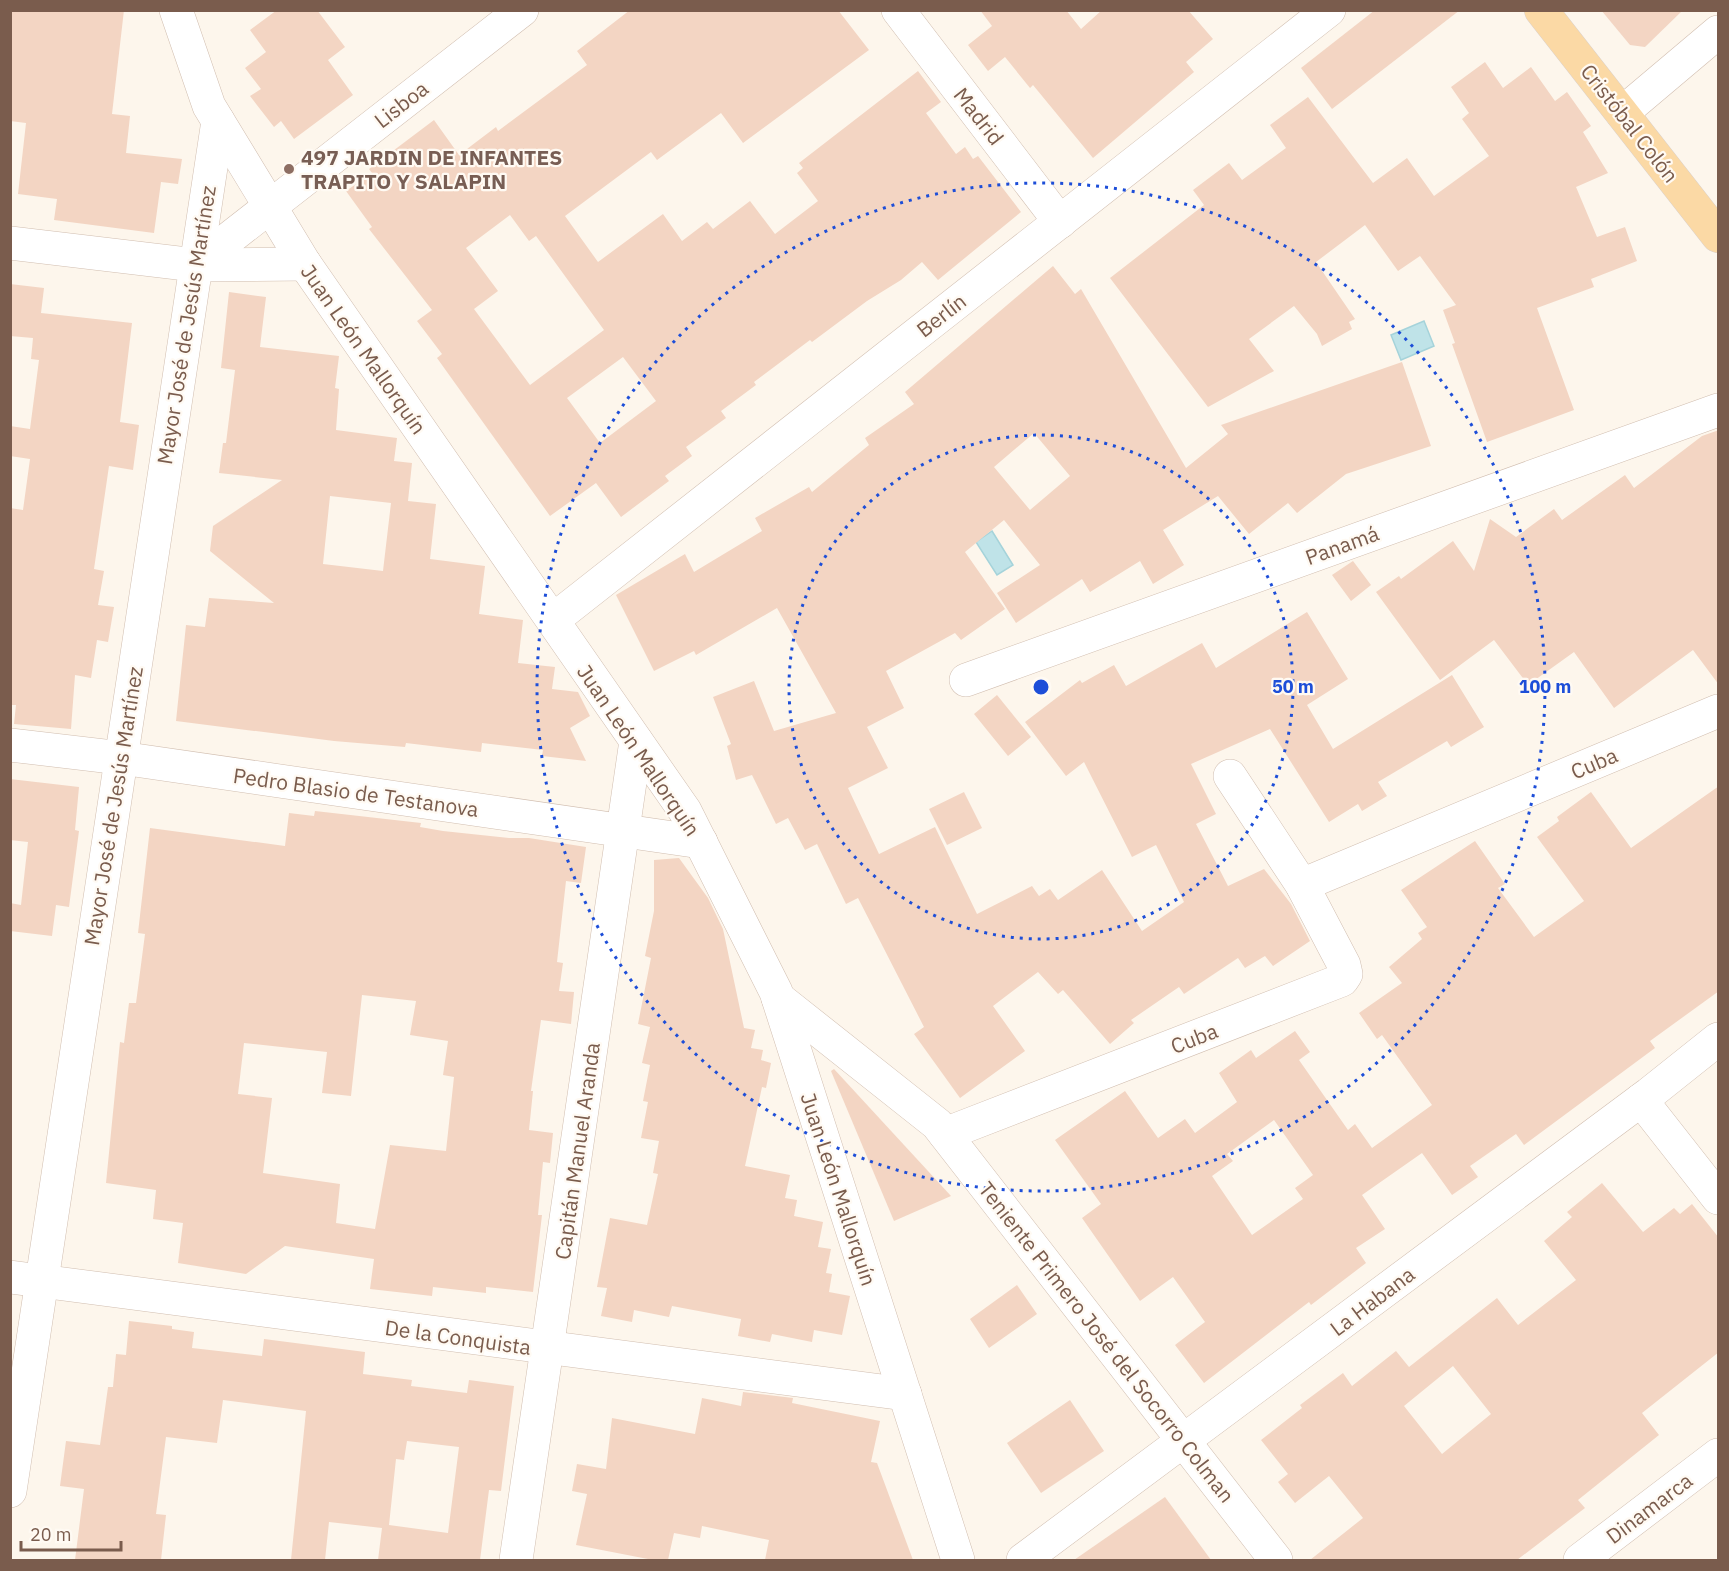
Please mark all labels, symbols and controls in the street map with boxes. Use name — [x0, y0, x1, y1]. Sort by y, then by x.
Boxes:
street label: Cristóbal Colón — [1575, 58, 1685, 188]
street label: Lisboa — [368, 74, 434, 134]
street label: Madrid — [948, 82, 1010, 150]
place label: 497 JARDIN DE INFANTES TRAPITO Y SALAPIN — [301, 143, 562, 195]
marker: 497 JARDIN DE INFANTES TRAPITO Y SALAPIN — [282, 162, 296, 176]
street label: Mayor José de Jesús Martínez — [150, 183, 222, 467]
street label: Juan León Mallorquín — [295, 258, 433, 440]
street label: Berlín — [910, 287, 972, 343]
street label: Panamá — [1301, 519, 1383, 571]
street label: Juan León Mallorquín — [571, 659, 707, 841]
street label: Mayor José de Jesús Martínez — [77, 664, 149, 948]
text: 50 m — [1272, 675, 1314, 698]
text: 100 m — [1519, 675, 1571, 698]
centre of rings — [1031, 677, 1051, 697]
street label: Cuba — [1566, 741, 1622, 785]
street label: Pedro Blasio de Testanova — [231, 761, 481, 823]
street label: Cuba — [1166, 1016, 1222, 1060]
street label: Capitán Manuel Aranda — [548, 1041, 606, 1261]
street label: Juan León Mallorquín — [795, 1089, 883, 1289]
street label: Teniente Primero José del Socorro Colman — [973, 1176, 1241, 1508]
street label: La Habana — [1324, 1260, 1420, 1342]
street label: De la Conquista — [383, 1313, 533, 1361]
street label: Dinamarca — [1600, 1466, 1698, 1550]
scale bar — [21, 1514, 122, 1552]
text: 20 m — [30, 1523, 72, 1546]

